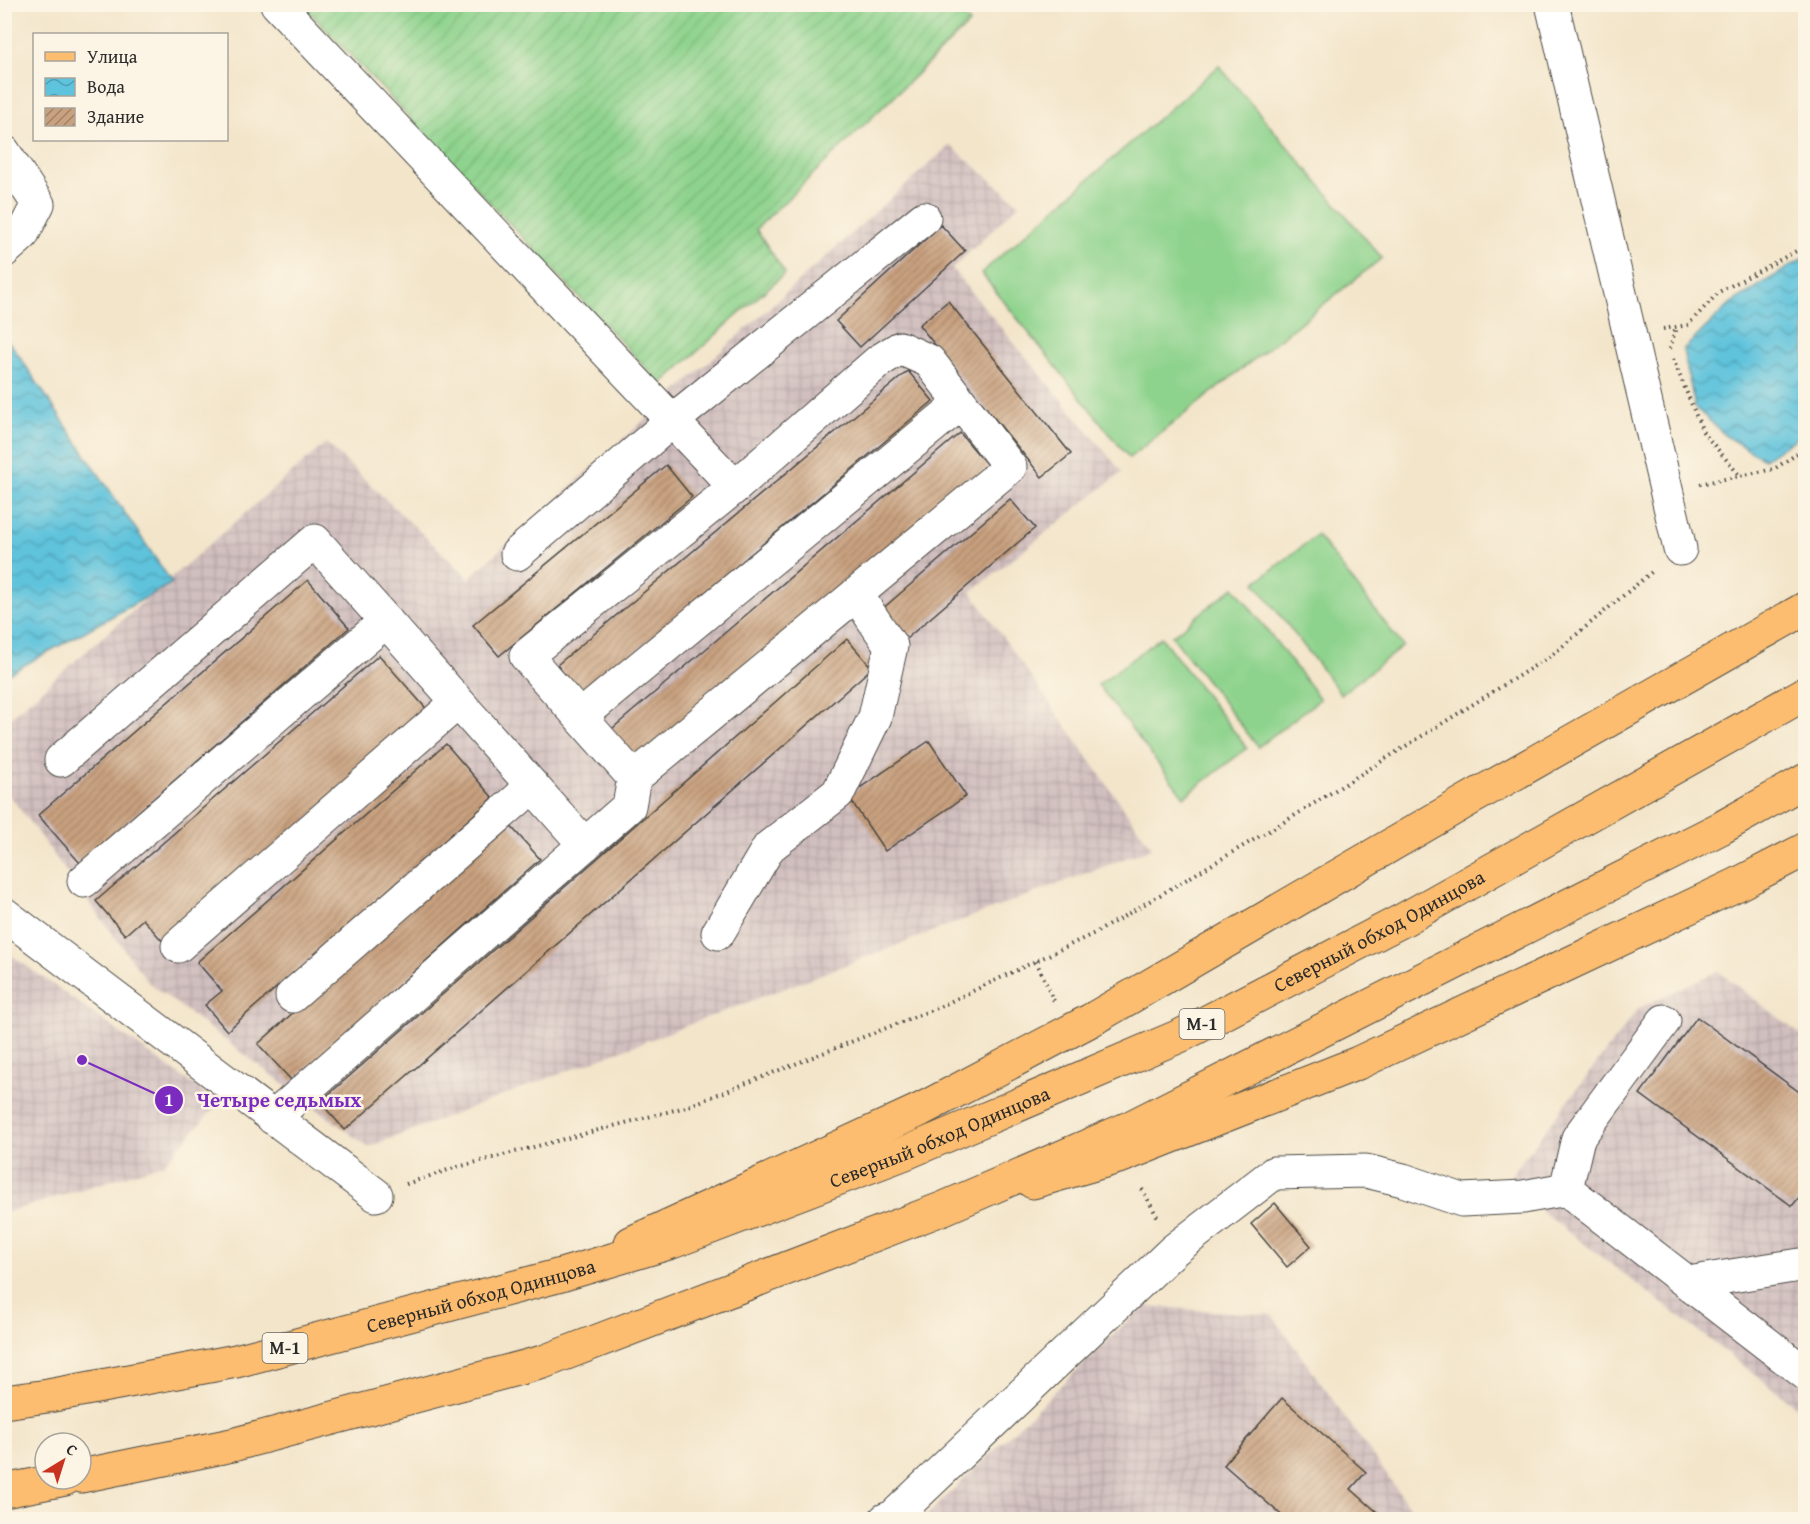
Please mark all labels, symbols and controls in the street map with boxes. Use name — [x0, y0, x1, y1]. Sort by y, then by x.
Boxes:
legend — [33, 33, 228, 141]
text: Улица — [87, 43, 138, 70]
text: Вода — [87, 73, 125, 100]
text: Здание — [87, 103, 144, 130]
street label: Северный обход Одинцова — [1268, 862, 1490, 999]
road number: М-1 — [1180, 1009, 1224, 1039]
street label: Северный обход Одинцова — [825, 1078, 1054, 1195]
callout: Четыре седьмых — [154, 1080, 373, 1119]
text: Четыре седьмых — [197, 1084, 361, 1115]
text: 1 — [164, 1086, 174, 1113]
street label: Северный обход Одинцова — [363, 1250, 599, 1340]
road number: М-1 — [262, 1333, 308, 1363]
north arrow — [33, 1431, 93, 1491]
text: С — [61, 1437, 83, 1461]

